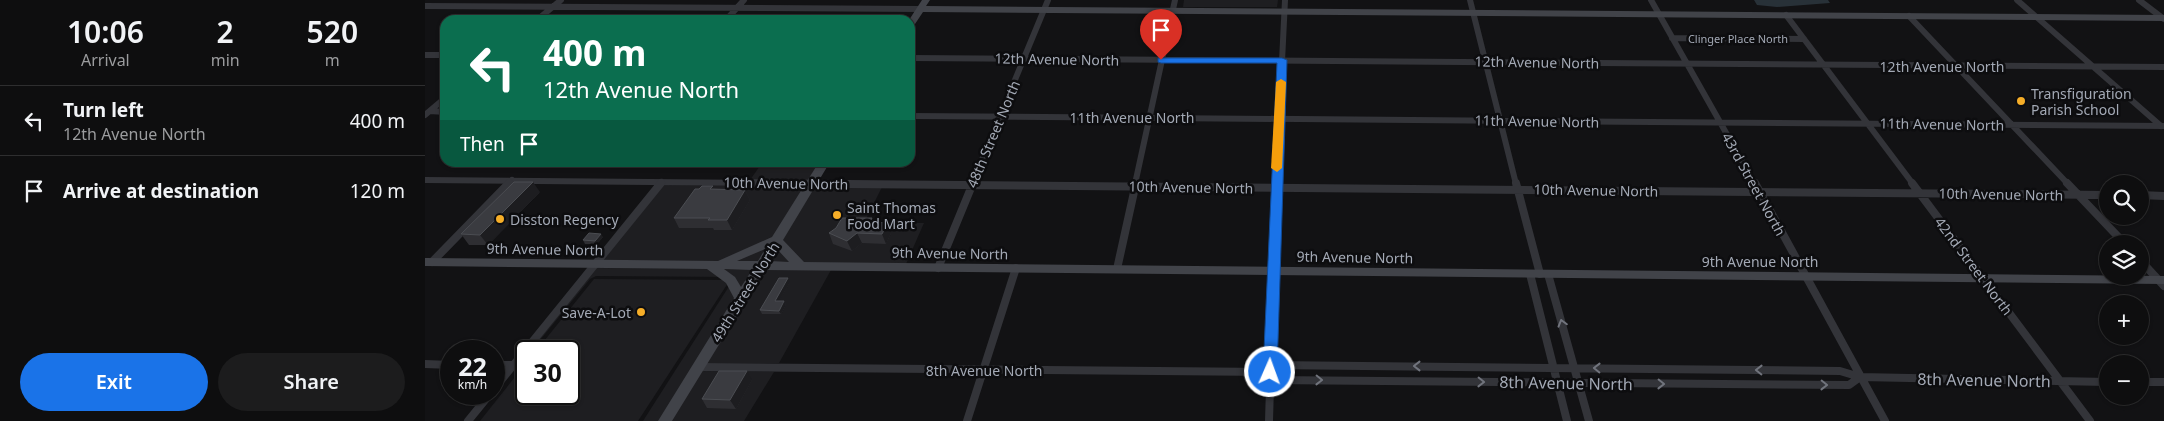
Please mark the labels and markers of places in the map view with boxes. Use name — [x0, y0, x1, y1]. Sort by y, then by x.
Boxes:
pin — [1140, 9, 1182, 60]
place label: Transfiguration Parish School — [2031, 84, 2132, 119]
marker: Transfiguration Parish School — [2015, 95, 2027, 107]
place label: Saint Thomas Food Mart — [847, 198, 936, 233]
marker: Saint Thomas Food Mart — [831, 209, 843, 221]
place label: Disston Regency — [510, 210, 620, 229]
marker: Disston Regency — [494, 213, 506, 225]
place label: Save-A-Lot — [562, 303, 631, 322]
marker: Save-A-Lot — [635, 306, 647, 318]

